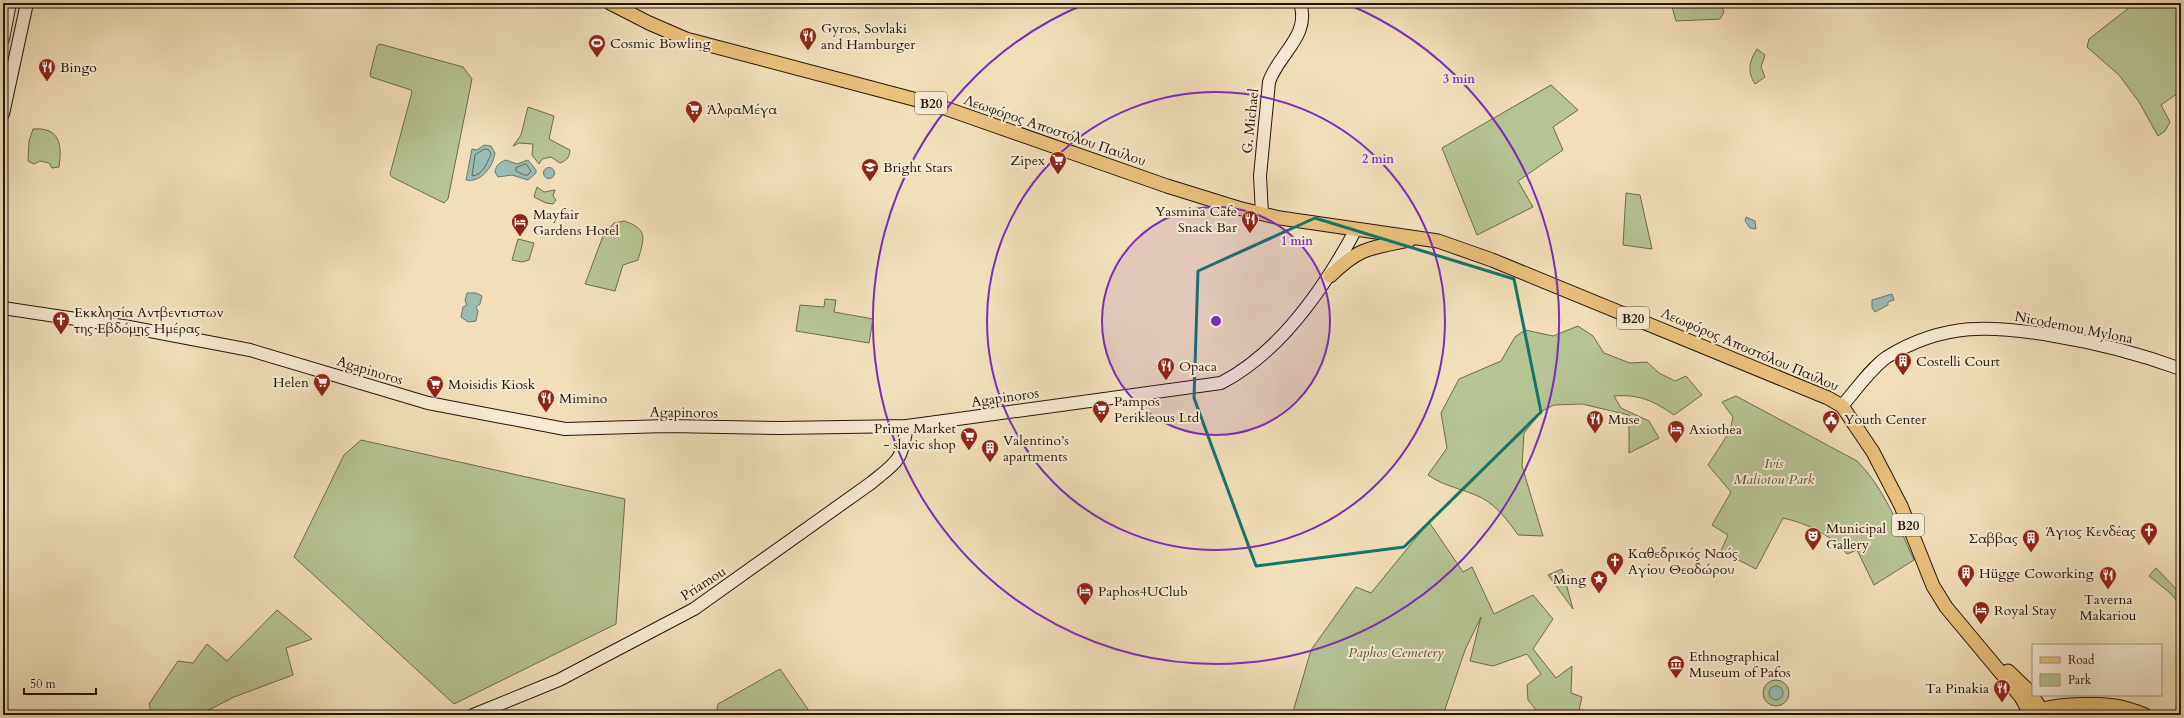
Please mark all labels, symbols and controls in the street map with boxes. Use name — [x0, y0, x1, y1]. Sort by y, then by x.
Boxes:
place label: Gyros, Sovlaki and Hamburger — [821, 19, 916, 54]
restaurant icon: Gyros, Sovlaki and Hamburger — [798, 26, 818, 51]
sports icon: Cosmic Bowling — [587, 33, 607, 58]
place label: Cosmic Bowling — [610, 34, 711, 53]
restaurant icon: Bingo — [37, 57, 57, 82]
place label: Bingo — [60, 58, 97, 77]
text: 3 min — [1443, 71, 1475, 87]
street label: G. Michael — [1238, 87, 1263, 155]
street label: Λεωφόρος Αποστόλου Παύλου — [961, 90, 1148, 171]
road number: B20 — [915, 92, 947, 114]
supermarket icon: ΆλφαΜέγα — [684, 99, 704, 124]
place label: ΆλφαΜέγα — [707, 100, 778, 119]
supermarket icon: Zipex — [1048, 150, 1068, 175]
place label: Zipex — [1010, 151, 1045, 170]
text: 2 min — [1362, 151, 1394, 167]
school or university icon: Bright Stars — [860, 157, 880, 182]
place label: Bright Stars — [883, 158, 953, 177]
place label: Yasmina Cafe Snack Bar — [1155, 202, 1238, 237]
place label: Mayfair Gardens Hotel — [533, 205, 619, 240]
restaurant icon: Yasmina Cafe Snack Bar — [1240, 209, 1260, 234]
hotel icon: Mayfair Gardens Hotel — [510, 212, 530, 237]
text: 1 min — [1281, 233, 1313, 249]
place label: Εκκλησία Αντβεντιστων της Εβδόμης Ημέρας — [74, 303, 223, 338]
street label: Λεωφόρος Αποστόλου Παύλου — [1658, 303, 1842, 396]
road number: B20 — [1617, 307, 1649, 329]
street label: Nicodemou Mylona — [2013, 307, 2135, 348]
church icon: Εκκλησία Αντβεντιστων της Εβδόμης Ημέρας — [51, 310, 71, 335]
centre of rings — [1209, 314, 1223, 328]
street label: Agapinoros — [334, 351, 406, 390]
building icon: Costelli Court — [1893, 351, 1913, 376]
place label: Costelli Court — [1916, 352, 2001, 371]
restaurant icon: Opaca — [1156, 356, 1176, 381]
place label: Opaca — [1179, 357, 1217, 376]
supermarket icon: Helen — [312, 372, 332, 397]
place label: Helen — [273, 373, 309, 392]
supermarket icon: Moisidis Kiosk — [425, 374, 445, 399]
place label: Moisidis Kiosk — [448, 375, 536, 394]
street label: Agapinoros — [970, 383, 1040, 412]
restaurant icon: Mimino — [536, 388, 556, 413]
place label: Mimino — [559, 389, 608, 408]
place label: Pampos Perikleous Ltd — [1114, 392, 1200, 427]
supermarket icon: Pampos Perikleous Ltd — [1091, 399, 1111, 424]
street label: Agapinoros — [650, 402, 719, 423]
restaurant icon: Muse — [1585, 409, 1605, 434]
public building icon: Youth Center — [1821, 409, 1841, 434]
place label: Muse — [1608, 410, 1640, 429]
place label: Youth Center — [1844, 410, 1927, 429]
place label: Prime Market - slavic shop — [874, 419, 957, 454]
hotel icon: Axiothea — [1666, 419, 1686, 444]
place label: Axiothea — [1689, 420, 1742, 439]
supermarket icon: Prime Market - slavic shop — [959, 426, 979, 451]
place label: Valentino’s apartments — [1003, 431, 1069, 466]
building icon: Valentino’s apartments — [980, 438, 1000, 463]
park label: Ivis Maliotou Park — [1734, 454, 1815, 489]
road number: B20 — [1892, 514, 1924, 536]
place label: Municipal Gallery — [1826, 519, 1887, 554]
church icon: Άγιος Κενδέας — [2139, 521, 2159, 546]
place label: Άγιος Κενδέας — [2045, 522, 2136, 541]
theatre icon: Municipal Gallery — [1803, 526, 1823, 551]
building icon: Σαββας — [2021, 528, 2041, 553]
place label: Σαββας — [1969, 529, 2018, 548]
place label: Καθεδρικός Ναός Αγίου Θεοδώρου — [1628, 544, 1738, 579]
church icon: Καθεδρικός Ναός Αγίου Θεοδώρου — [1605, 551, 1625, 576]
street label: Priamou — [677, 562, 730, 605]
building icon: Hügge Coworking — [1956, 563, 1976, 588]
place label: Hügge Coworking — [1979, 564, 2094, 583]
restaurant icon: Taverna Makariou — [2098, 565, 2118, 590]
place icon: Ming — [1589, 569, 1609, 594]
place label: Ming — [1553, 570, 1586, 589]
hotel icon: Paphos4UClub — [1075, 581, 1095, 606]
place label: Paphos4UClub — [1098, 582, 1188, 601]
place label: Taverna Makariou — [2079, 590, 2137, 625]
hotel icon: Royal Stay — [1971, 600, 1991, 625]
place label: Royal Stay — [1994, 601, 2058, 620]
park label: Paphos Cemetery — [1348, 643, 1444, 662]
legend — [2032, 644, 2162, 696]
place label: Ethnographical Museum of Pafos — [1689, 647, 1791, 682]
text: Road — [2068, 652, 2095, 668]
museum icon: Ethnographical Museum of Pafos — [1666, 654, 1686, 679]
scale bar — [24, 670, 96, 696]
text: Park — [2068, 672, 2092, 688]
text: 50 m — [30, 676, 57, 692]
restaurant icon: Ta Pinakia — [1992, 678, 2012, 703]
place label: Ta Pinakia — [1925, 679, 1989, 698]

